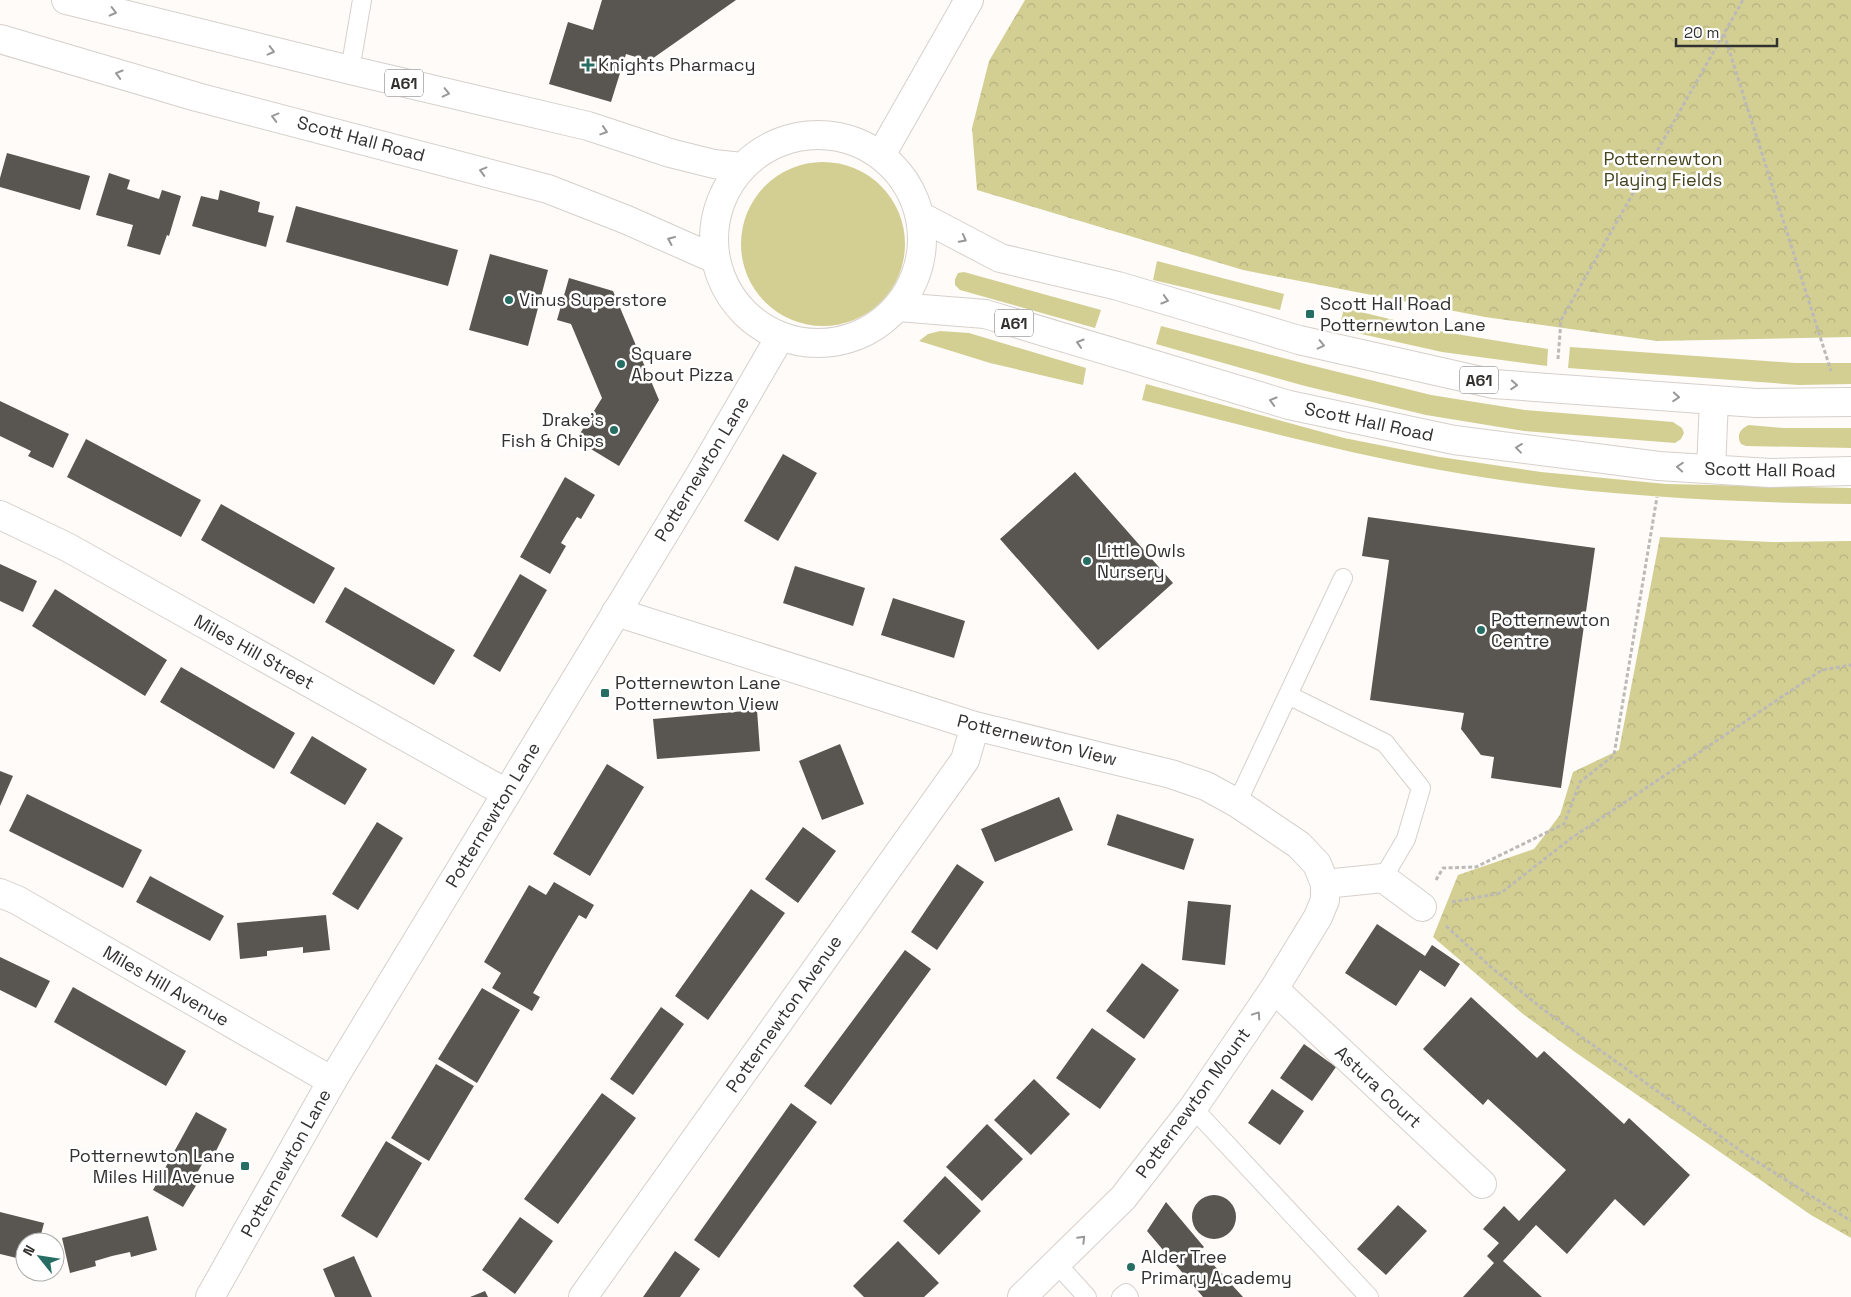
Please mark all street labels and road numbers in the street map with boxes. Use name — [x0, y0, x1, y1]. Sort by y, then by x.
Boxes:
road number: A61 — [385, 70, 423, 96]
street label: Scott Hall Road — [295, 110, 428, 167]
road number: A61 — [995, 309, 1033, 336]
road number: A61 — [1460, 366, 1498, 394]
street label: Potternewton Lane — [649, 392, 754, 546]
street label: Scott Hall Road — [1302, 397, 1436, 446]
street label: Scott Hall Road — [1704, 457, 1836, 482]
street label: Miles Hill Street — [190, 609, 318, 694]
street label: Potternewton View — [955, 709, 1119, 771]
street label: Potternewton Lane — [440, 738, 545, 892]
street label: Potternewton Avenue — [720, 930, 847, 1097]
street label: Miles Hill Avenue — [99, 940, 234, 1031]
street label: Potternewton Mount — [1130, 1023, 1255, 1183]
street label: Astura Court — [1330, 1041, 1426, 1133]
street label: Potternewton Lane — [235, 1085, 336, 1241]

